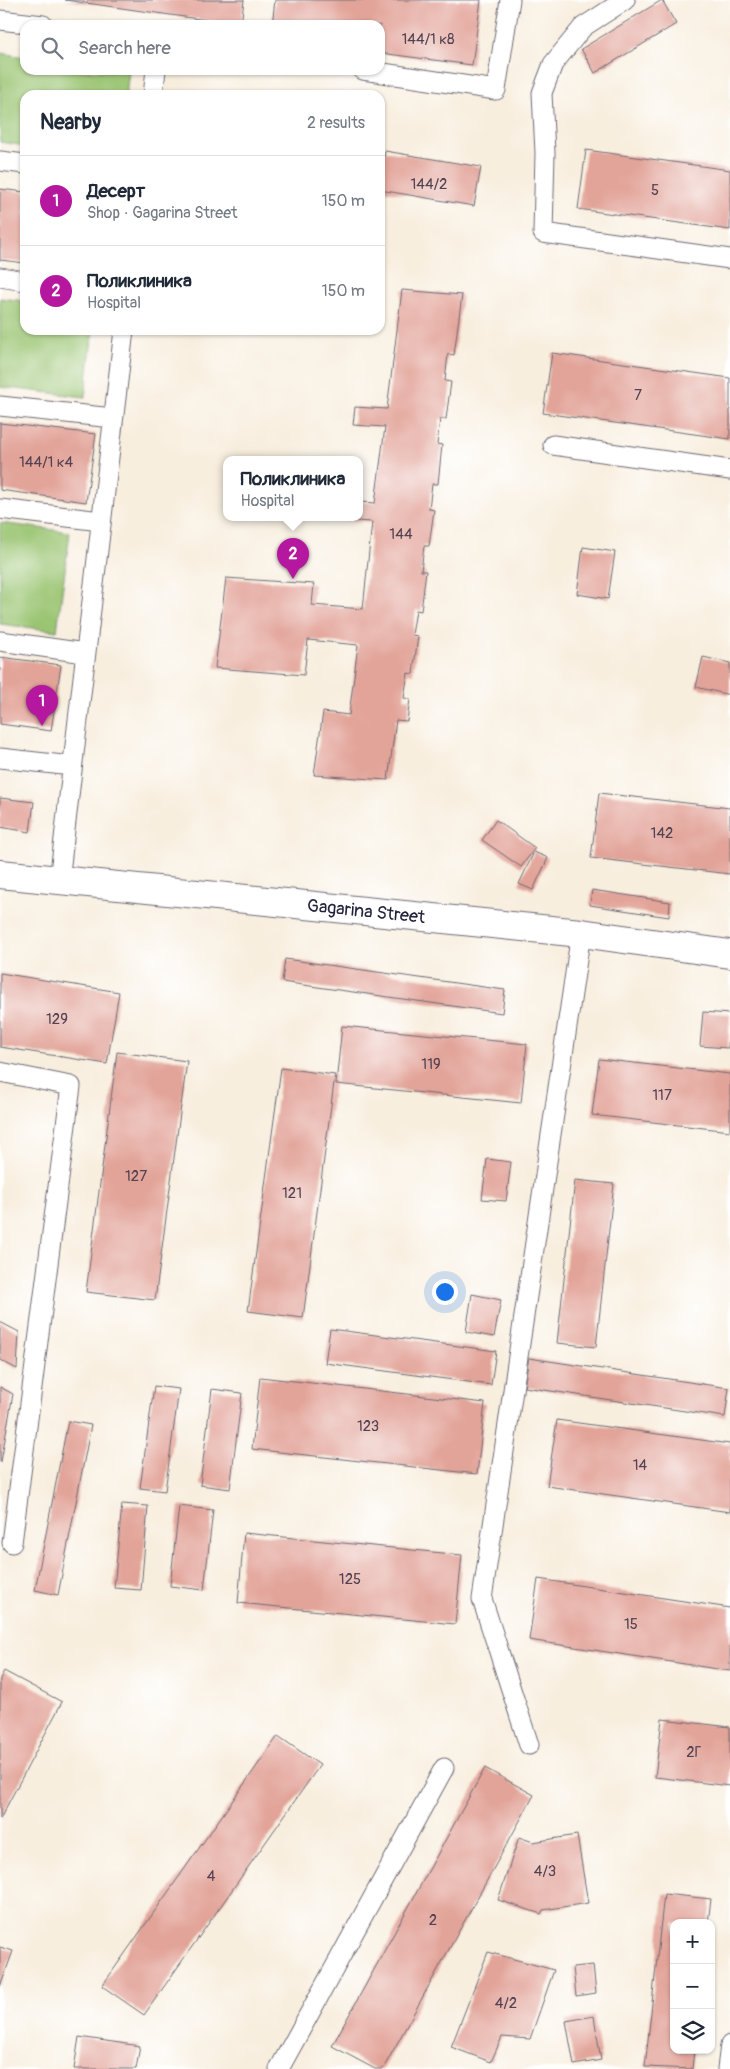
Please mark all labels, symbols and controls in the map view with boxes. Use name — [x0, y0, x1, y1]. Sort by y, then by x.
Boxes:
search box — [20, 20, 385, 75]
house number: 144/1 к8 — [401, 30, 455, 49]
icon: search — [38, 34, 66, 62]
text: Search here — [78, 36, 171, 60]
text: Nearby — [40, 109, 101, 136]
text: 2 results — [307, 113, 365, 133]
house number: 144/2 — [410, 175, 448, 194]
text: Десерт — [87, 179, 145, 203]
house number: 5 — [651, 181, 659, 200]
text: 1 — [53, 191, 59, 211]
text: 150 m — [321, 191, 365, 211]
text: Shop · Gagarina Street — [87, 203, 238, 223]
text: Поликлиника — [87, 269, 192, 293]
text: 2 — [52, 281, 60, 301]
text: 150 m — [321, 281, 365, 301]
text: Hospital — [87, 293, 141, 313]
house number: 7 — [634, 386, 642, 405]
house number: 144/1 к4 — [19, 453, 73, 472]
popup — [223, 456, 363, 521]
text: Поликлиника — [241, 467, 345, 491]
text: Hospital — [241, 491, 295, 511]
house number: 144 — [389, 525, 413, 544]
pin: 2 — [277, 538, 309, 579]
pin: 1 — [26, 685, 58, 726]
house number: 142 — [651, 824, 673, 843]
street label: Gagarina Street — [306, 894, 427, 929]
house number: 129 — [46, 1010, 68, 1029]
house number: 119 — [421, 1055, 441, 1074]
house number: 117 — [652, 1086, 672, 1105]
house number: 127 — [125, 1167, 147, 1186]
house number: 121 — [282, 1184, 302, 1203]
your location — [432, 1279, 458, 1305]
house number: 123 — [357, 1417, 379, 1436]
house number: 14 — [633, 1456, 648, 1475]
house number: 125 — [339, 1570, 361, 1589]
house number: 15 — [624, 1615, 638, 1634]
house number: 2Г — [686, 1743, 702, 1762]
house number: 4/3 — [534, 1862, 556, 1881]
house number: 4 — [207, 1867, 216, 1886]
house number: 2 — [429, 1911, 437, 1930]
map controls — [670, 1919, 715, 2054]
button: + — [670, 1919, 715, 1964]
button: − — [670, 1964, 715, 2009]
house number: 4/2 — [495, 1994, 517, 2013]
button: layers — [670, 2009, 715, 2054]

